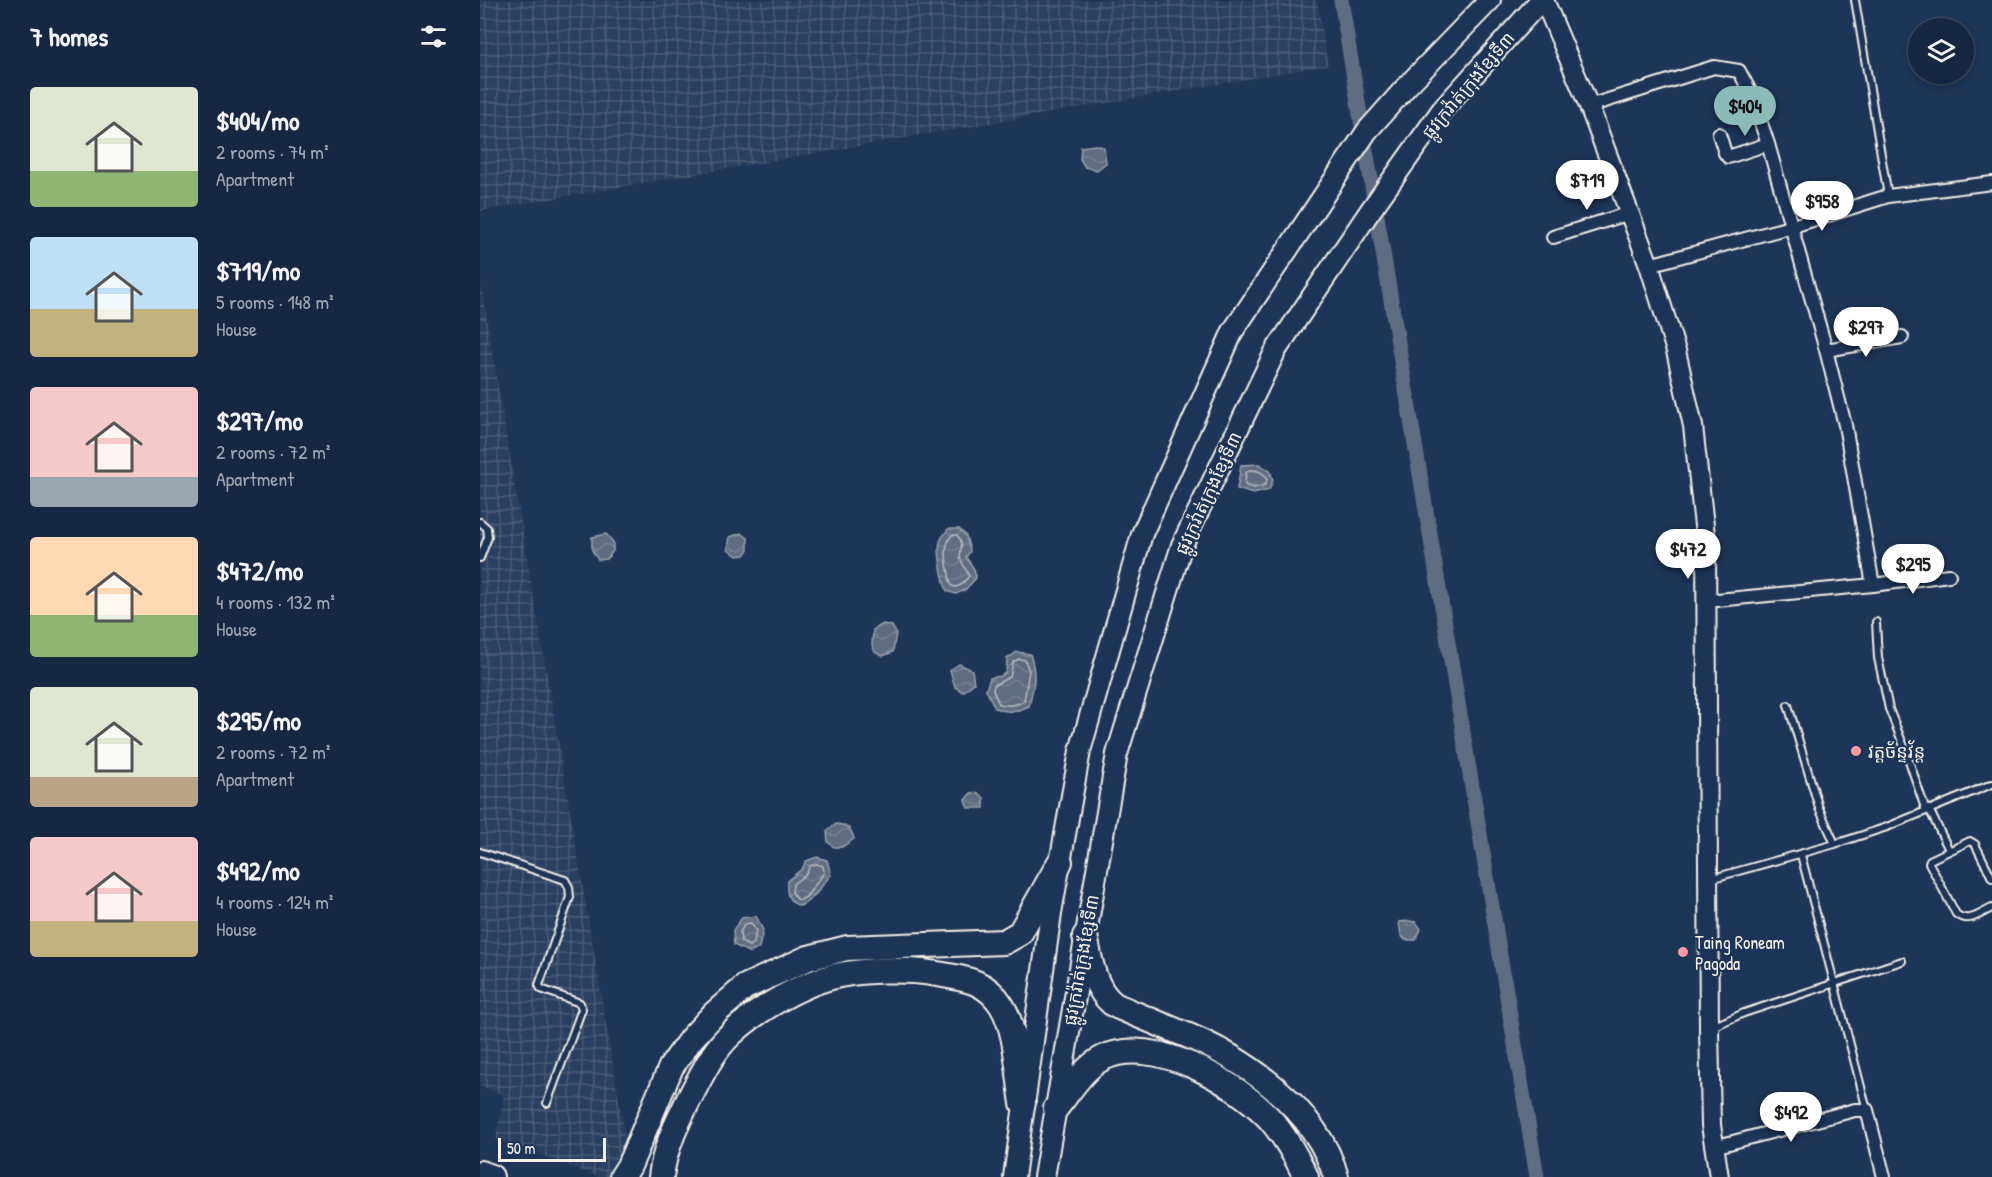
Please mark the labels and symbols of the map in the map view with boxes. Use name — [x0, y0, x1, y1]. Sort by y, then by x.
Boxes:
street label: ផ្លូវក្រវ៉ាត់ក្រុងខ្សែទី៣ — [1416, 26, 1524, 147]
pin: $404 — [1709, 86, 1781, 137]
pin: $719 — [1551, 160, 1623, 211]
pin: $958 — [1786, 181, 1858, 232]
pin: $297 — [1830, 307, 1902, 358]
street label: ផ្លូវក្រវ៉ាត់ក្រុងខ្សែទី៣ — [1169, 428, 1251, 560]
pin: $472 — [1652, 529, 1724, 580]
pin: $295 — [1877, 544, 1949, 595]
place label: វត្តច័ន្ទវ័ន្ត — [1868, 739, 1925, 764]
marker: វត្តច័ន្ទវ័ន្ត — [1849, 744, 1863, 758]
street label: ផ្លូវក្រវ៉ាត់ក្រុងខ្សែទី៣ — [1057, 892, 1109, 1028]
place label: Taing Roneam Pagoda — [1695, 930, 1785, 976]
marker: Taing Roneam Pagoda — [1676, 945, 1690, 959]
pin: $492 — [1755, 1092, 1827, 1143]
scale bar — [498, 1135, 606, 1162]

